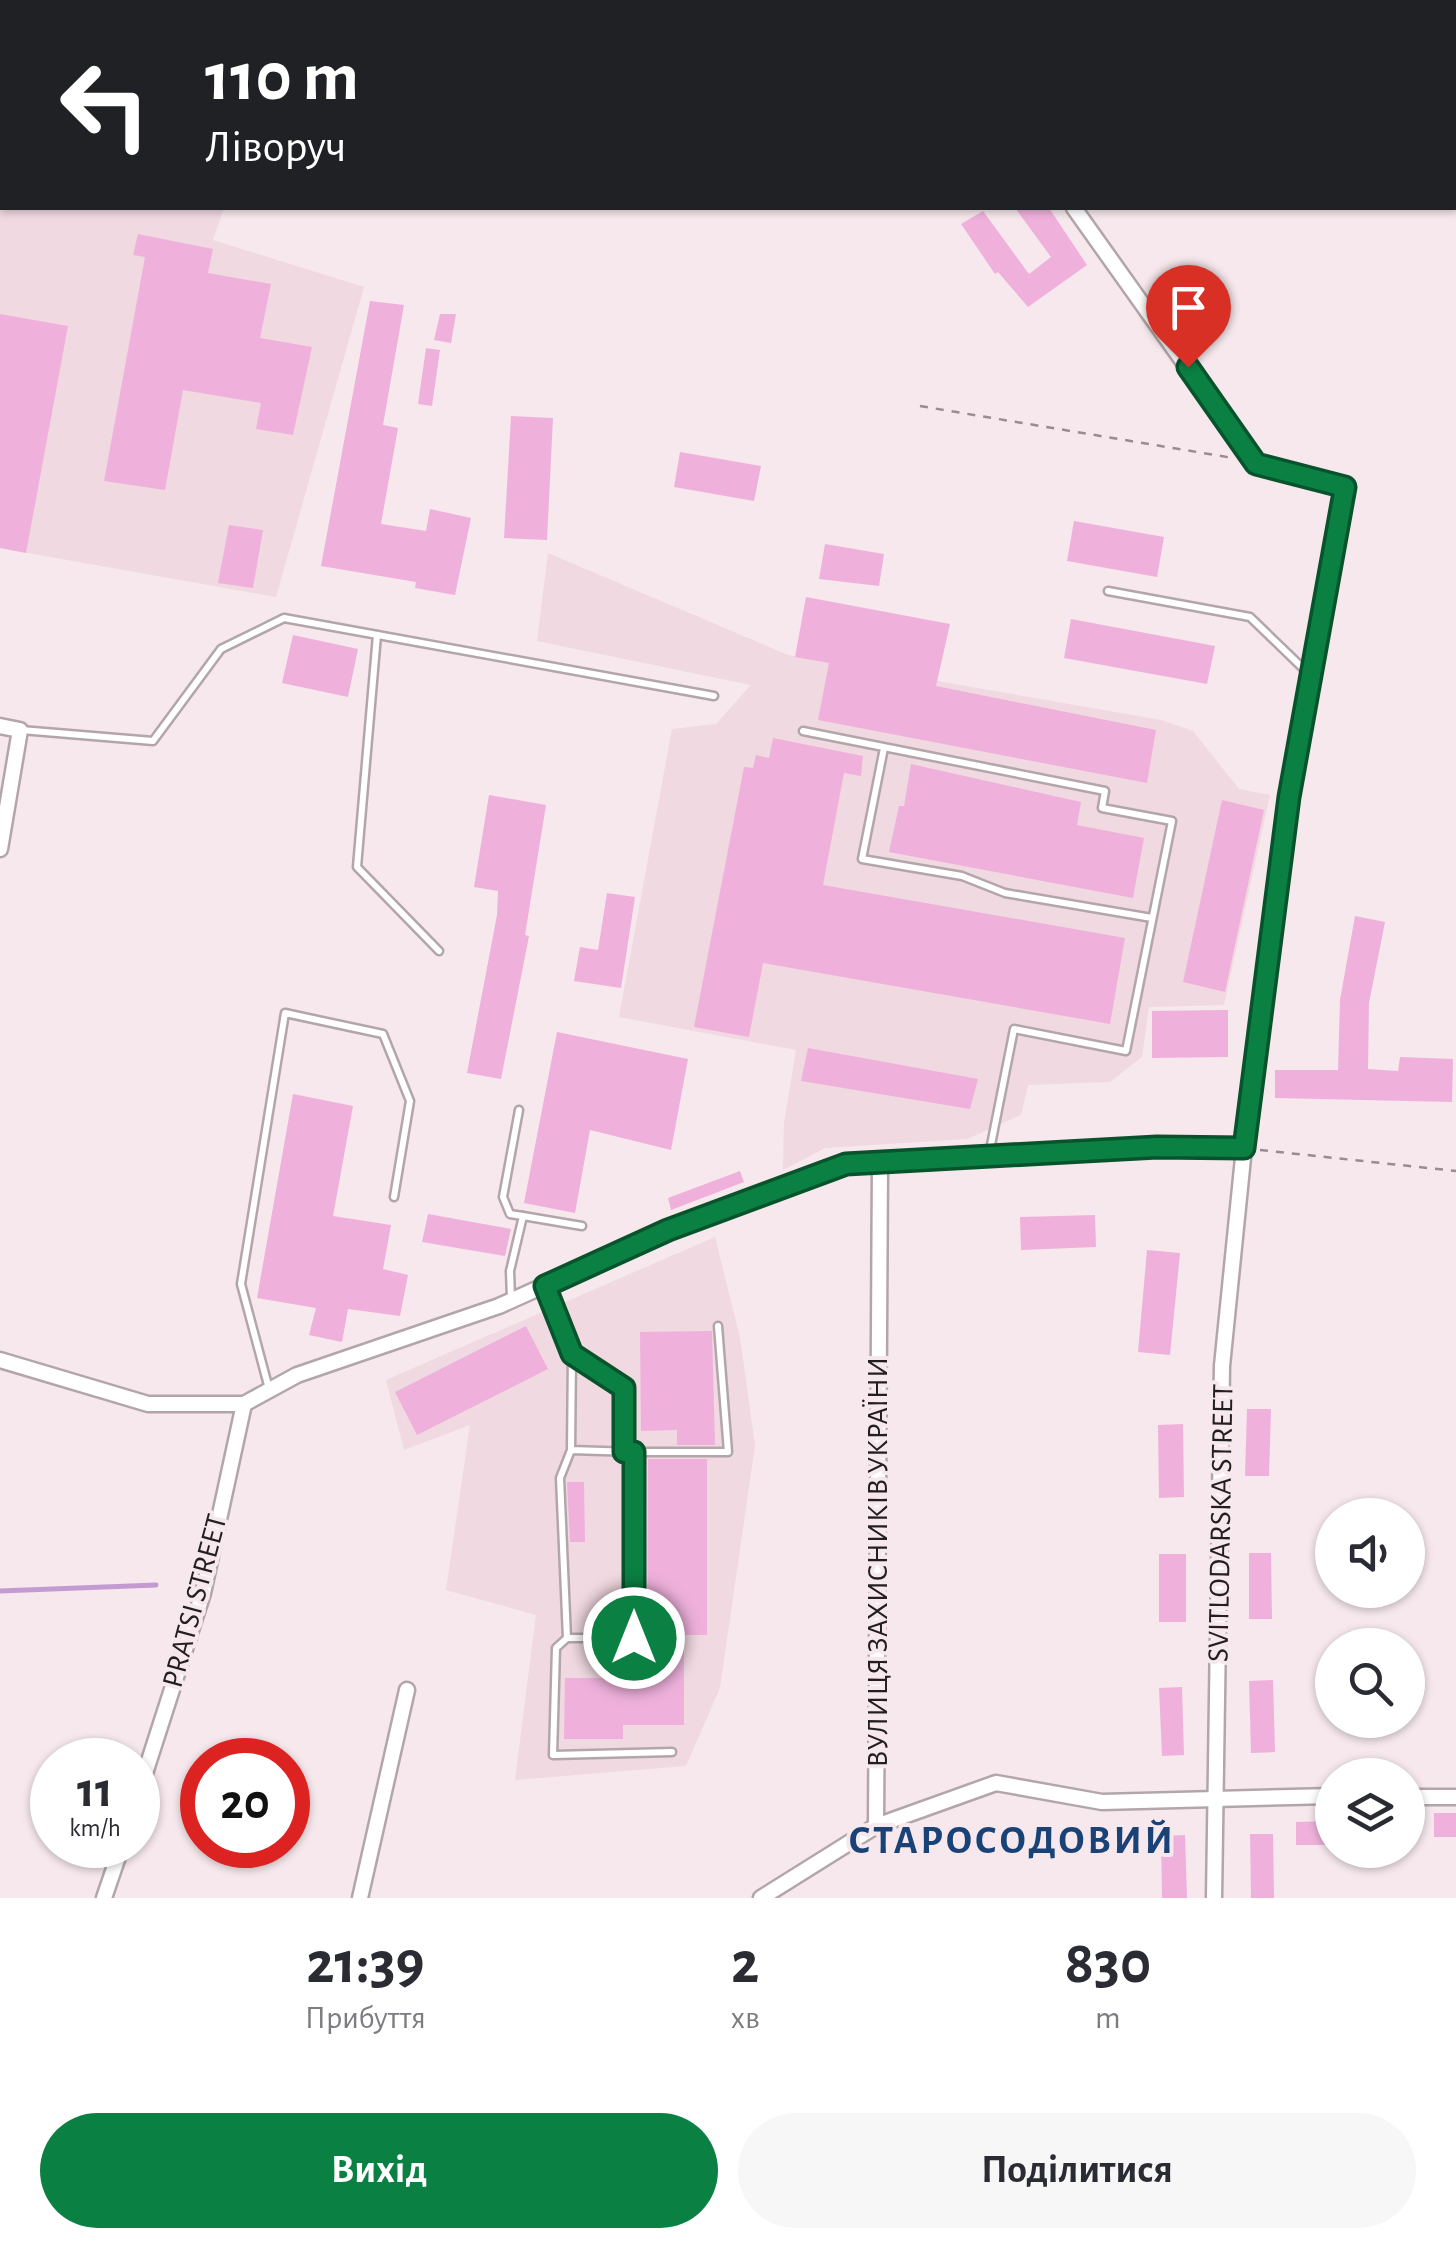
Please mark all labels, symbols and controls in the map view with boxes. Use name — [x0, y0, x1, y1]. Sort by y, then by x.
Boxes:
icon: left — [40, 40, 170, 170]
text: 110 m — [205, 43, 359, 113]
text: Ліворуч — [205, 125, 347, 170]
pin — [1146, 265, 1231, 368]
icon: arrive — [1161, 280, 1216, 335]
street label: ВУЛИЦЯ ЗАХИСНИКІВ УКРАЇНИ — [862, 1357, 893, 1767]
street label: SVITLODARSKA STREET — [1204, 1383, 1238, 1662]
map controls — [1315, 1498, 1425, 1868]
button: sound — [1315, 1498, 1425, 1608]
street label: PRATSI STREET — [157, 1511, 233, 1691]
position arrow — [582, 1586, 686, 1690]
button: search — [1315, 1628, 1425, 1738]
speed limit sign: 20 — [180, 1738, 310, 1868]
button: layers — [1315, 1758, 1425, 1868]
text: 11 — [77, 1766, 113, 1816]
text: km/h — [69, 1816, 121, 1841]
district label: СТАРОСОДОВИЙ — [849, 1819, 1175, 1861]
text: 21:39 — [306, 1934, 425, 1994]
text: 2 — [731, 1934, 759, 1994]
text: 830 — [1065, 1934, 1151, 1994]
text: Прибуття — [305, 2002, 426, 2034]
text: хв — [731, 2002, 760, 2034]
text: m — [1095, 2002, 1121, 2034]
button: Вихід — [40, 2113, 718, 2228]
button: Поділитися — [738, 2113, 1416, 2228]

